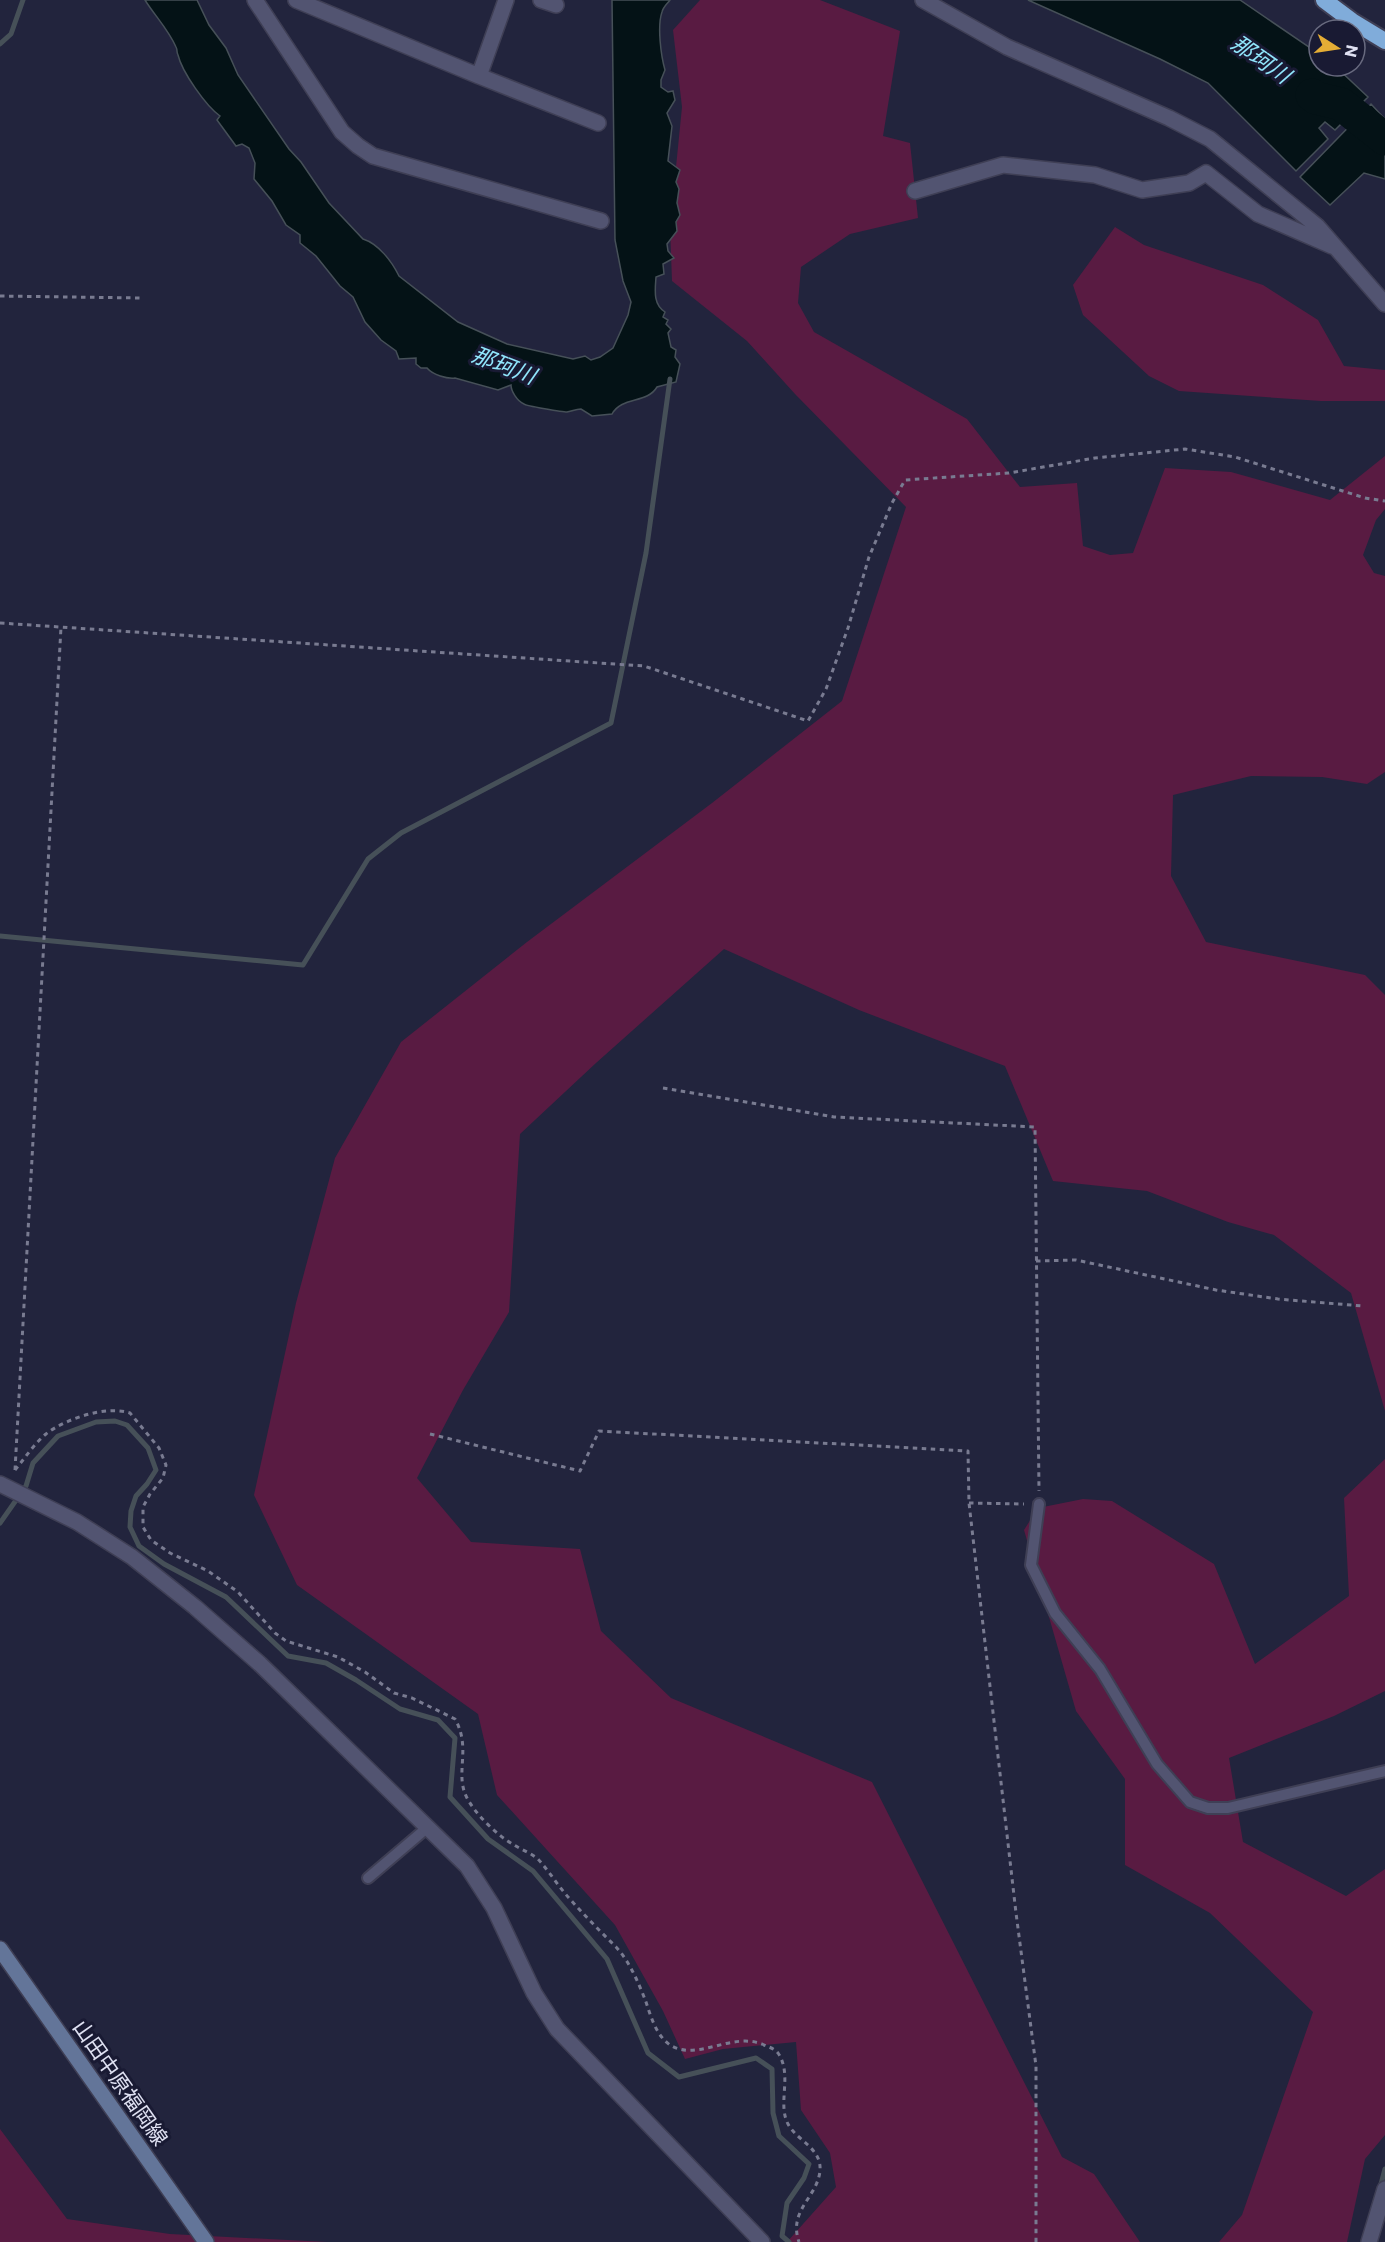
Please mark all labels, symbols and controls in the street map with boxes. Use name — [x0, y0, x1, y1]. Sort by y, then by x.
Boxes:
north arrow — [1307, 18, 1367, 78]
water label: 那珂川 — [1227, 29, 1298, 90]
text: N — [1342, 43, 1363, 59]
water label: 那珂川 — [469, 340, 542, 390]
street label: 山田中原福岡線 — [69, 2015, 174, 2150]

